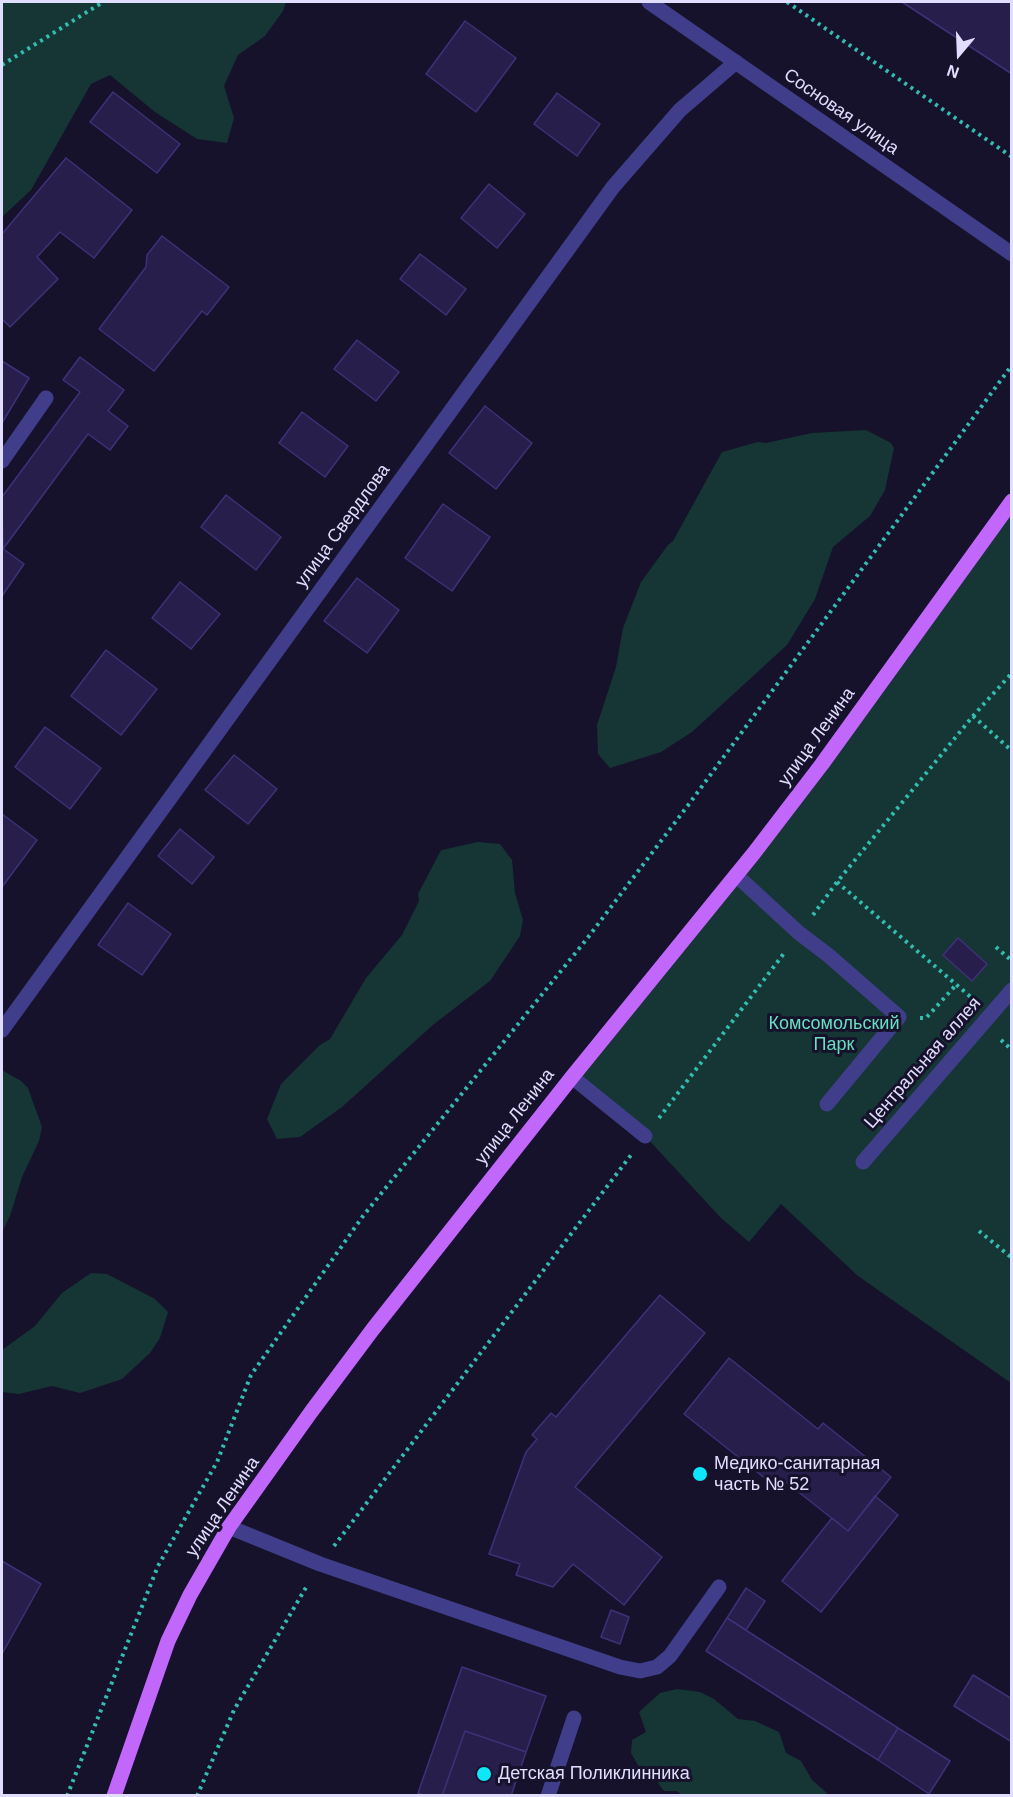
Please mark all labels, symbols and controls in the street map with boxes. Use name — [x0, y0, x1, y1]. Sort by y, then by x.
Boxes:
north arrow — [929, 24, 989, 84]
text: N — [945, 62, 961, 81]
street label: Сосновая улица — [779, 64, 903, 160]
street label: улица Свердлова — [291, 460, 395, 592]
street label: улица Ленина — [774, 684, 860, 790]
street label: Центральная аллея — [860, 993, 986, 1133]
park label: Комсомольский Парк — [769, 1013, 899, 1056]
street label: улица Ленина — [471, 1065, 559, 1169]
street label: улица Ленина — [182, 1453, 264, 1561]
place label: Медико-санитарная часть № 52 — [714, 1453, 880, 1496]
marker: Медико-санитарная часть № 52 — [691, 1465, 709, 1483]
place label: Детская Поликлинника — [498, 1763, 690, 1785]
marker: Детская Поликлинника — [475, 1765, 493, 1783]

